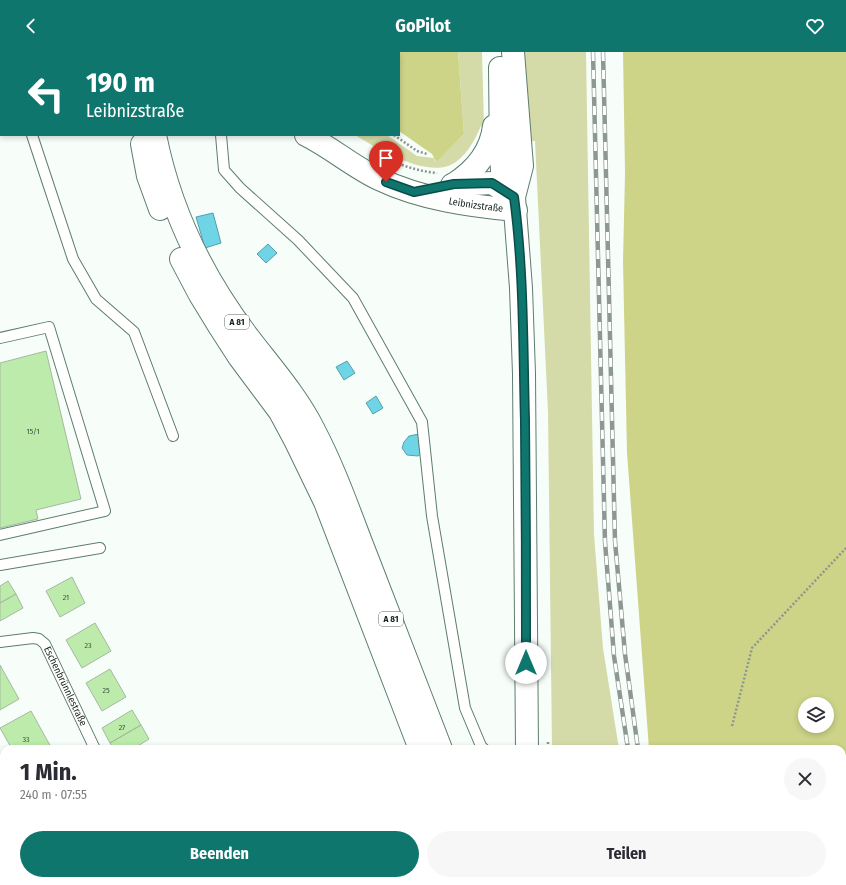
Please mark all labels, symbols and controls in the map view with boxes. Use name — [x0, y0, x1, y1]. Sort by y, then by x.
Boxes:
icon: back — [20, 15, 42, 37]
text: GoPilot — [395, 15, 451, 37]
icon: heart — [804, 15, 826, 37]
text: 190 m — [86, 66, 155, 99]
icon: left — [20, 68, 72, 120]
text: Leibnizstraße — [86, 100, 184, 122]
pin — [369, 141, 403, 182]
icon: arrive — [375, 147, 397, 169]
street label: Leibnizstraße — [448, 195, 504, 215]
road number: A 81 — [225, 315, 249, 329]
house number: 15/1 — [26, 427, 40, 436]
house number: 21 — [63, 593, 69, 602]
road number: A 81 — [379, 612, 403, 626]
house number: 23 — [84, 641, 92, 650]
position arrow — [505, 642, 547, 684]
street label: Eschenbrünnlestraße — [41, 645, 89, 728]
house number: 25 — [102, 686, 110, 695]
map controls — [798, 697, 834, 733]
button: layers — [798, 697, 834, 733]
house number: 27 — [119, 723, 126, 732]
house number: 33 — [22, 735, 30, 744]
text: 1 Min. — [20, 758, 77, 786]
button: close — [784, 758, 826, 800]
text: 240 m · 07:55 — [20, 787, 87, 802]
button: Beenden — [20, 831, 419, 877]
button: Teilen — [427, 831, 826, 877]

